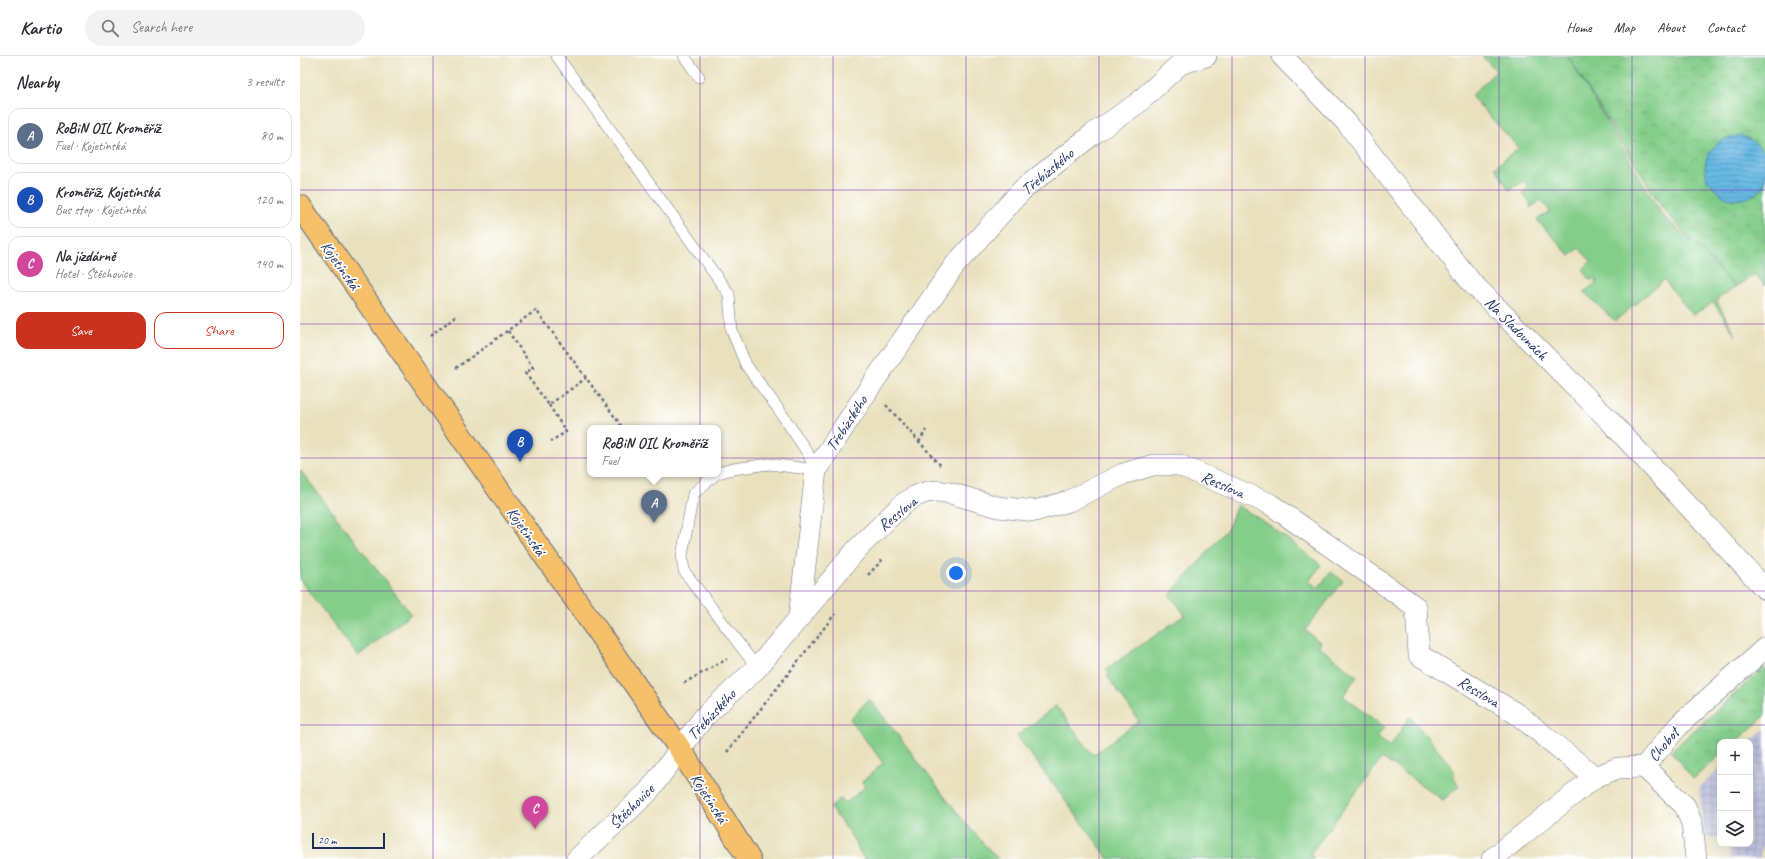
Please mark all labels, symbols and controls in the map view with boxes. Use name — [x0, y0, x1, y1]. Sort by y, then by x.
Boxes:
search box — [85, 10, 365, 46]
text: Kartio — [20, 16, 61, 40]
icon: search — [99, 17, 121, 39]
text: Search here — [131, 18, 192, 37]
text: Home — [1566, 19, 1592, 36]
text: Map — [1614, 19, 1635, 36]
text: About — [1657, 19, 1685, 36]
text: Contact — [1707, 19, 1745, 36]
text: Nearby — [16, 72, 59, 93]
text: 3 results — [246, 74, 284, 90]
text: RoBiN OIL Kroměříž — [55, 119, 160, 138]
text: A — [27, 128, 33, 144]
text: 80 m — [261, 128, 283, 144]
text: Fuel · Kojetínská — [55, 138, 125, 154]
street label: Třebízského — [1017, 143, 1079, 200]
text: Kroměříž, Kojetínská — [55, 183, 160, 202]
text: B — [27, 192, 33, 208]
text: 120 m — [255, 192, 283, 208]
text: Bus stop · Kojetínská — [55, 202, 146, 218]
street label: Kojetínská — [316, 237, 365, 295]
text: Na jízdárně — [55, 247, 115, 266]
text: C — [27, 256, 33, 272]
text: 140 m — [255, 256, 283, 272]
text: Hotel · Štěchovice — [55, 266, 132, 282]
street label: Na Sladovnách — [1480, 293, 1553, 365]
button: Save — [16, 312, 146, 349]
button: Share — [154, 312, 284, 349]
street label: Třebízského — [821, 391, 873, 455]
popup — [587, 425, 721, 477]
pin: B — [507, 429, 533, 462]
text: RoBiN OIL Kroměříž — [601, 434, 707, 453]
text: Fuel — [601, 453, 618, 469]
street label: Resslova — [1198, 467, 1248, 503]
pin: A — [641, 490, 667, 523]
street label: Resslova — [874, 491, 922, 536]
street label: Kojetínská — [502, 503, 551, 561]
your location — [946, 563, 966, 583]
street label: Resslova — [1454, 672, 1504, 713]
street label: Třebízského — [683, 684, 741, 744]
street label: Chobot — [1644, 721, 1686, 766]
map controls — [1717, 739, 1753, 847]
button: + — [1717, 739, 1753, 775]
street label: Kojetínská — [686, 770, 733, 829]
button: − — [1717, 775, 1753, 811]
street label: Štěchovice — [605, 779, 660, 834]
pin: C — [522, 796, 548, 829]
button: layers — [1717, 811, 1753, 847]
scale bar — [312, 831, 385, 850]
text: 20 m — [318, 833, 337, 847]

